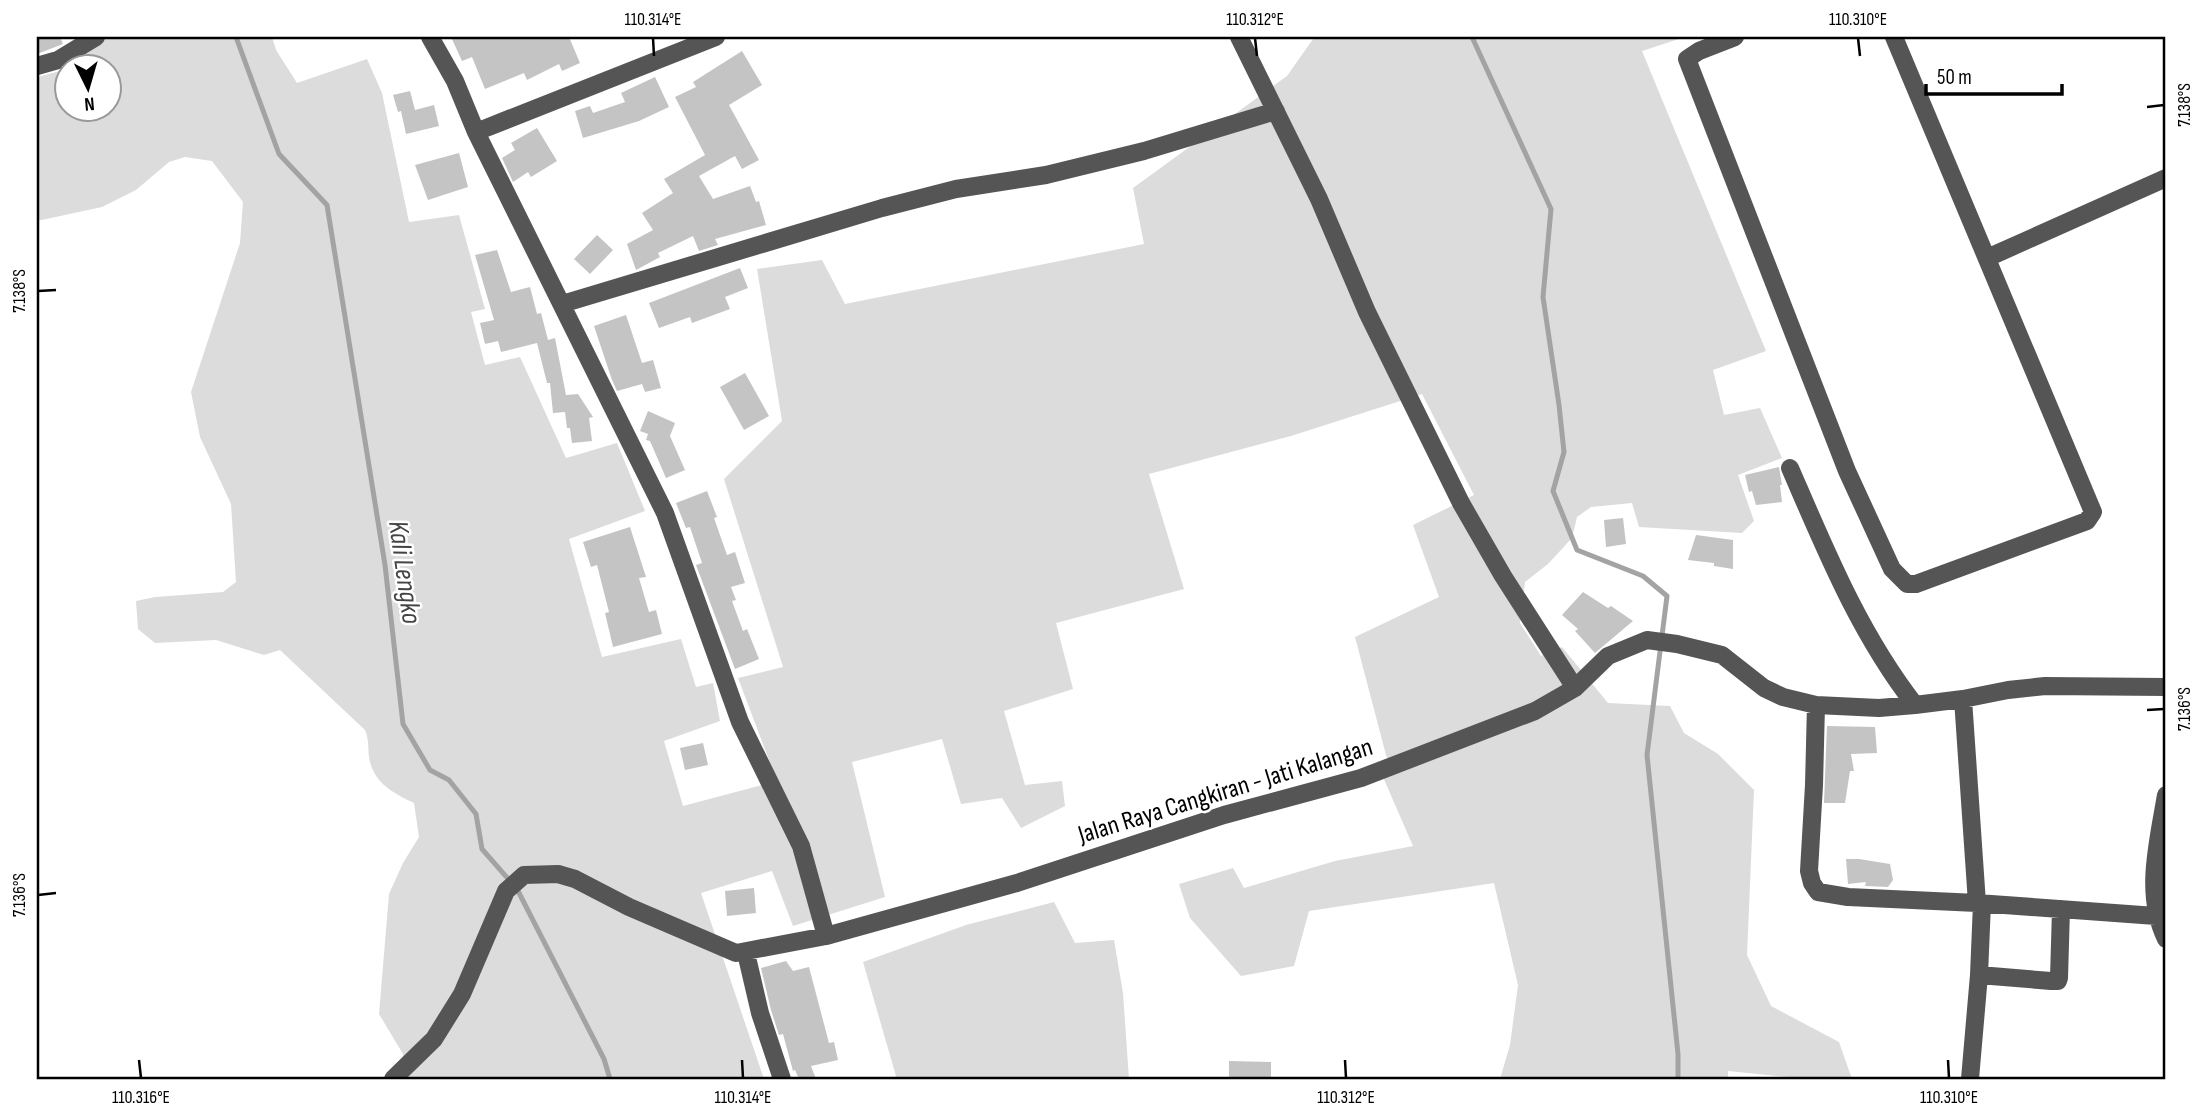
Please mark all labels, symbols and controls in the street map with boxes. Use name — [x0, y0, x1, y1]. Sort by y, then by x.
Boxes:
text: 110.314°E — [625, 9, 681, 30]
text: 110.312°E — [1226, 9, 1284, 30]
text: 110.310°E — [1829, 9, 1887, 30]
north arrow — [52, 52, 122, 122]
scale bar — [1926, 52, 2063, 96]
text: 50 m — [1937, 65, 1972, 90]
text: 7.138°S — [2174, 83, 2195, 127]
text: N — [83, 92, 95, 115]
text: 7.138°S — [9, 269, 30, 313]
water label: Kali Lengko — [381, 519, 428, 626]
text: 7.136°S — [2174, 687, 2195, 731]
street label: Jalan Raya Cangkiran - Jati Kalangan — [1074, 732, 1376, 851]
text: 7.136°S — [9, 873, 30, 917]
text: 110.316°E — [112, 1087, 170, 1108]
text: 110.314°E — [715, 1087, 771, 1108]
text: 110.312°E — [1317, 1087, 1375, 1108]
text: 110.310°E — [1920, 1087, 1978, 1108]

